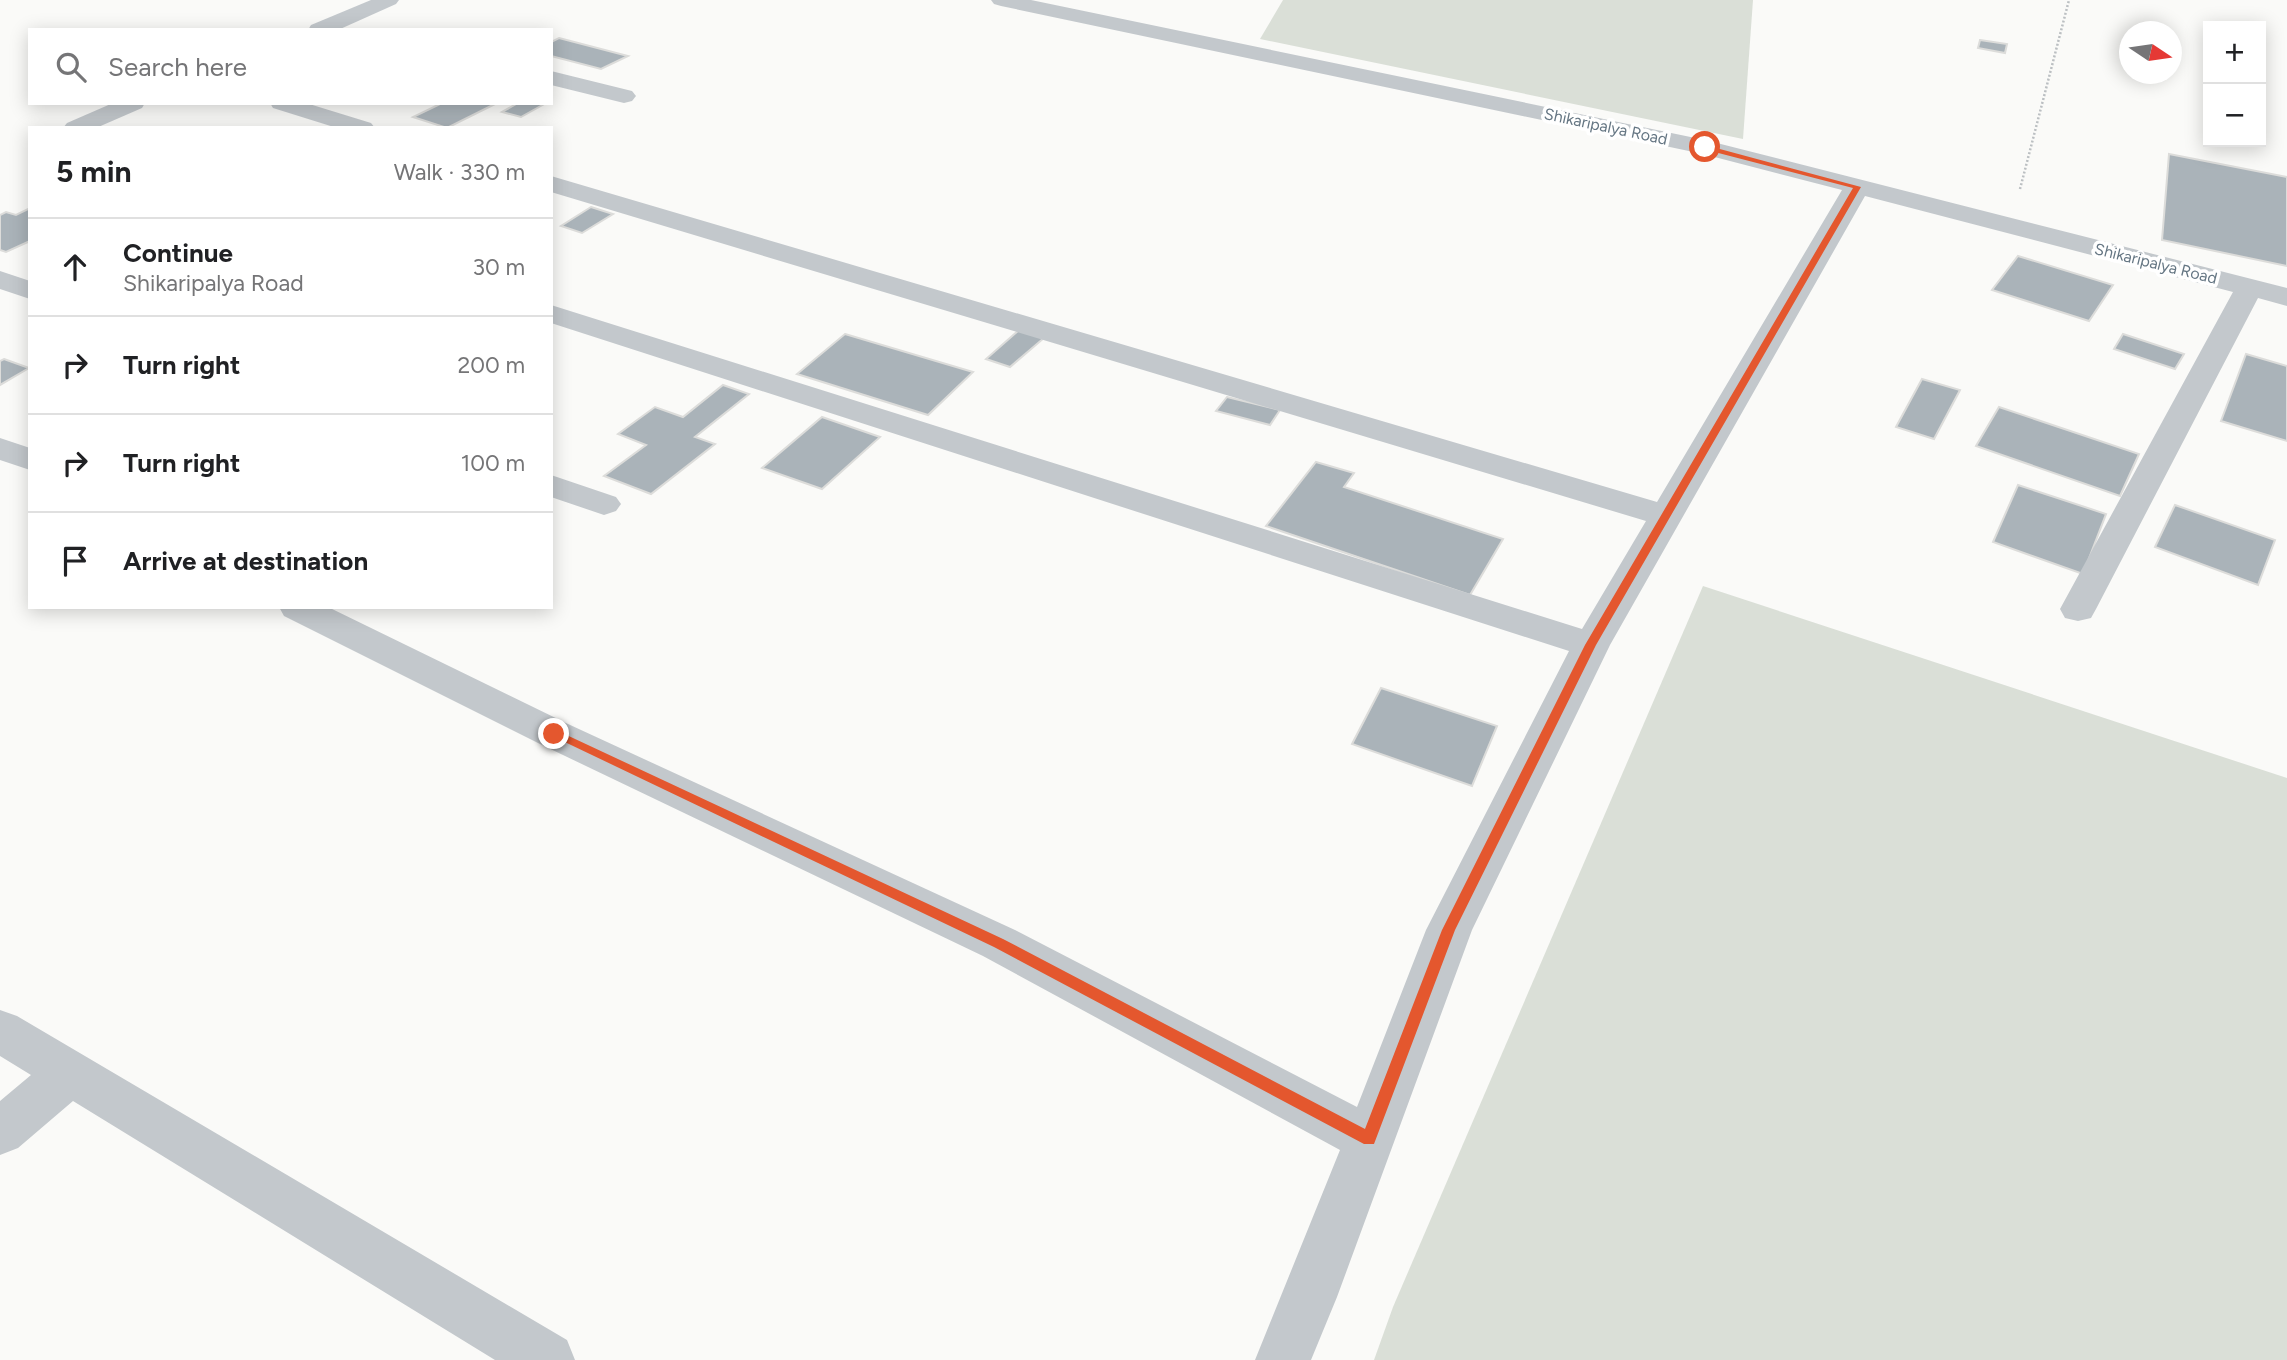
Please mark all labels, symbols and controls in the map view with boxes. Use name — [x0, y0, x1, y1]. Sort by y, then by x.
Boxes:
north arrow — [2119, 21, 2182, 84]
map controls — [2203, 21, 2266, 147]
button: + — [2203, 21, 2266, 84]
search box — [28, 28, 553, 105]
icon: search — [52, 48, 90, 86]
text: Search here — [108, 51, 247, 83]
button: − — [2203, 84, 2266, 147]
street label: Shikaripalya Road — [1542, 104, 1669, 149]
route start — [1689, 131, 1720, 162]
text: 5 min — [56, 153, 132, 190]
text: Walk · 330 m — [394, 158, 525, 186]
text: Continue — [123, 237, 233, 269]
street label: Shikaripalya Road — [2093, 239, 2219, 288]
icon: ahead — [56, 248, 94, 286]
text: 30 m — [472, 253, 525, 281]
text: Shikaripalya Road — [123, 269, 304, 297]
icon: right — [56, 346, 94, 384]
text: Turn right — [123, 349, 240, 381]
text: 200 m — [457, 351, 525, 379]
icon: right — [56, 444, 94, 482]
text: Turn right — [123, 447, 240, 479]
text: 100 m — [461, 449, 525, 477]
icon: arrive — [56, 542, 94, 580]
text: Arrive at destination — [123, 545, 368, 577]
route end — [538, 718, 569, 749]

